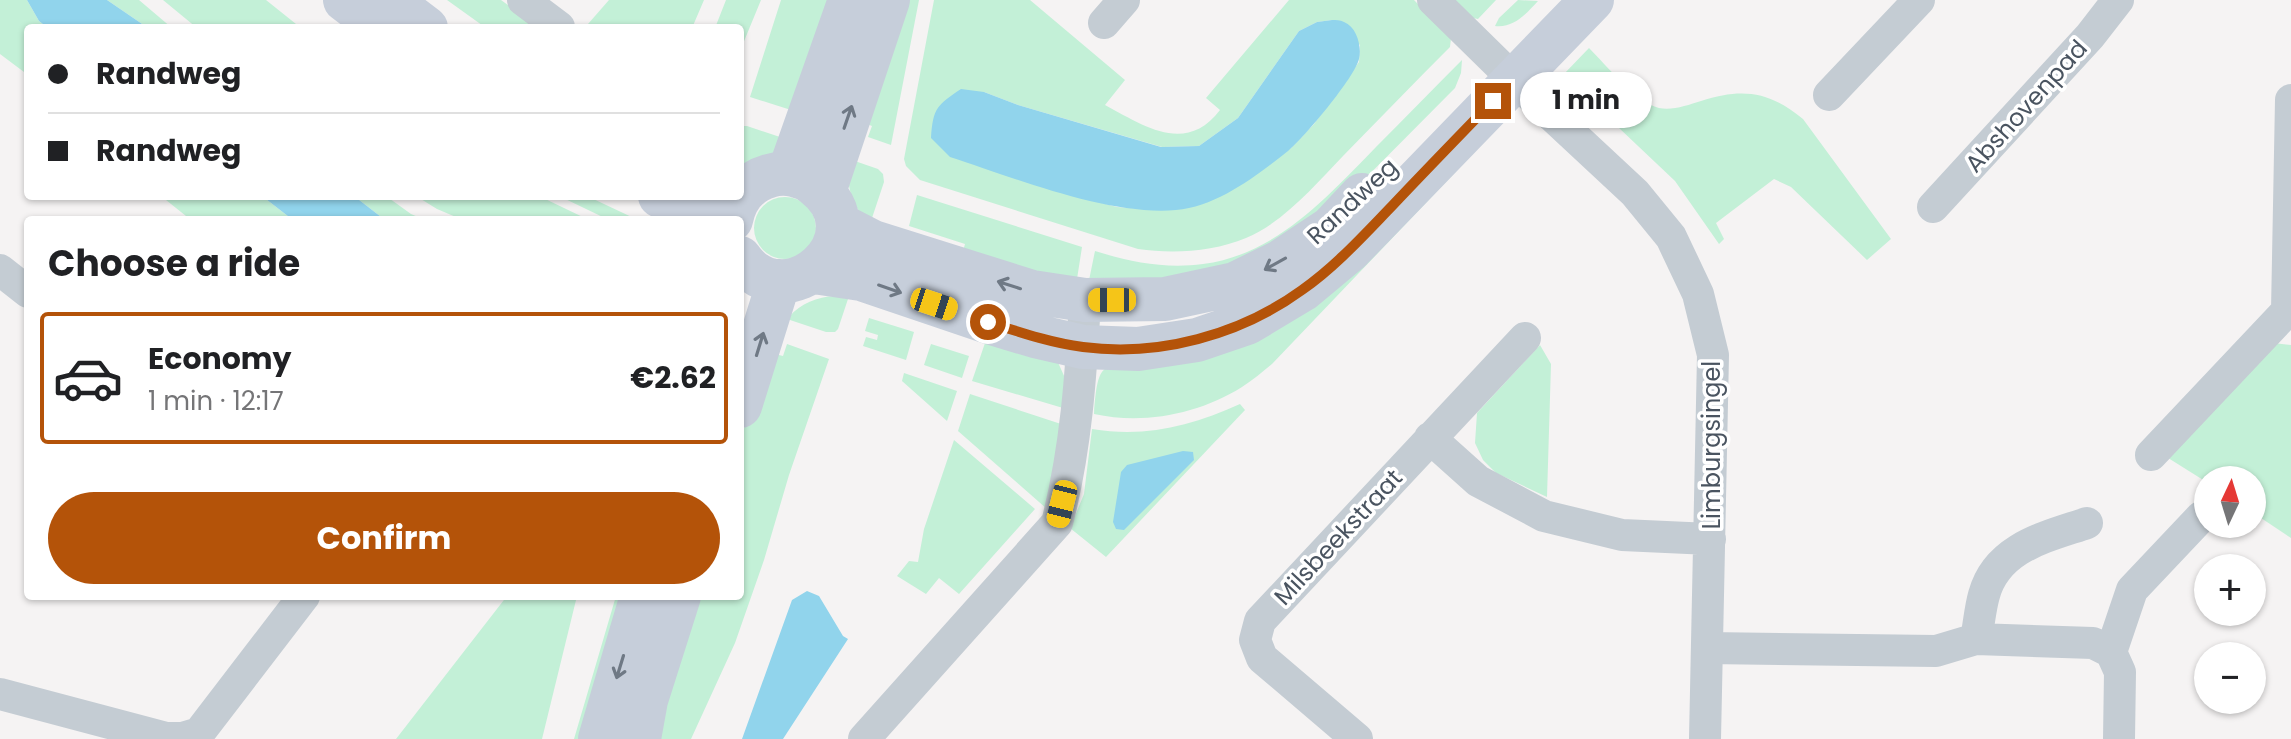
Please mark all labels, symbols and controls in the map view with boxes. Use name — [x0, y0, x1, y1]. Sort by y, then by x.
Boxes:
street label: Abshovenpad — [1958, 33, 2094, 179]
text: Randweg — [96, 52, 241, 95]
callout: 1 min — [1521, 73, 1653, 129]
text: 1 min — [1552, 82, 1620, 118]
route end — [1475, 83, 1511, 119]
one-way arrow — [841, 105, 856, 130]
text: Randweg — [96, 129, 241, 172]
street label: Randweg — [1299, 150, 1405, 252]
text: Choose a ride — [48, 238, 300, 289]
one-way arrow — [1264, 256, 1287, 272]
one-way arrow — [997, 277, 1022, 292]
one-way arrow — [877, 283, 902, 298]
car — [907, 285, 961, 323]
car — [1088, 288, 1136, 312]
route start — [970, 304, 1006, 340]
one-way arrow — [753, 331, 768, 357]
text: Economy — [148, 337, 292, 380]
icon: car — [52, 342, 124, 414]
text: €2.62 — [630, 356, 716, 399]
street label: Limburgsingel — [1695, 361, 1728, 529]
text: 1 min · 12:17 — [148, 383, 284, 419]
street label: Milsbeekstraat — [1266, 462, 1410, 612]
north arrow — [2194, 466, 2266, 538]
map controls — [2194, 466, 2266, 714]
car — [1045, 478, 1079, 530]
button: Confirm — [48, 492, 720, 584]
button: + — [2194, 554, 2266, 626]
button: − — [2194, 642, 2266, 714]
one-way arrow — [612, 654, 627, 680]

